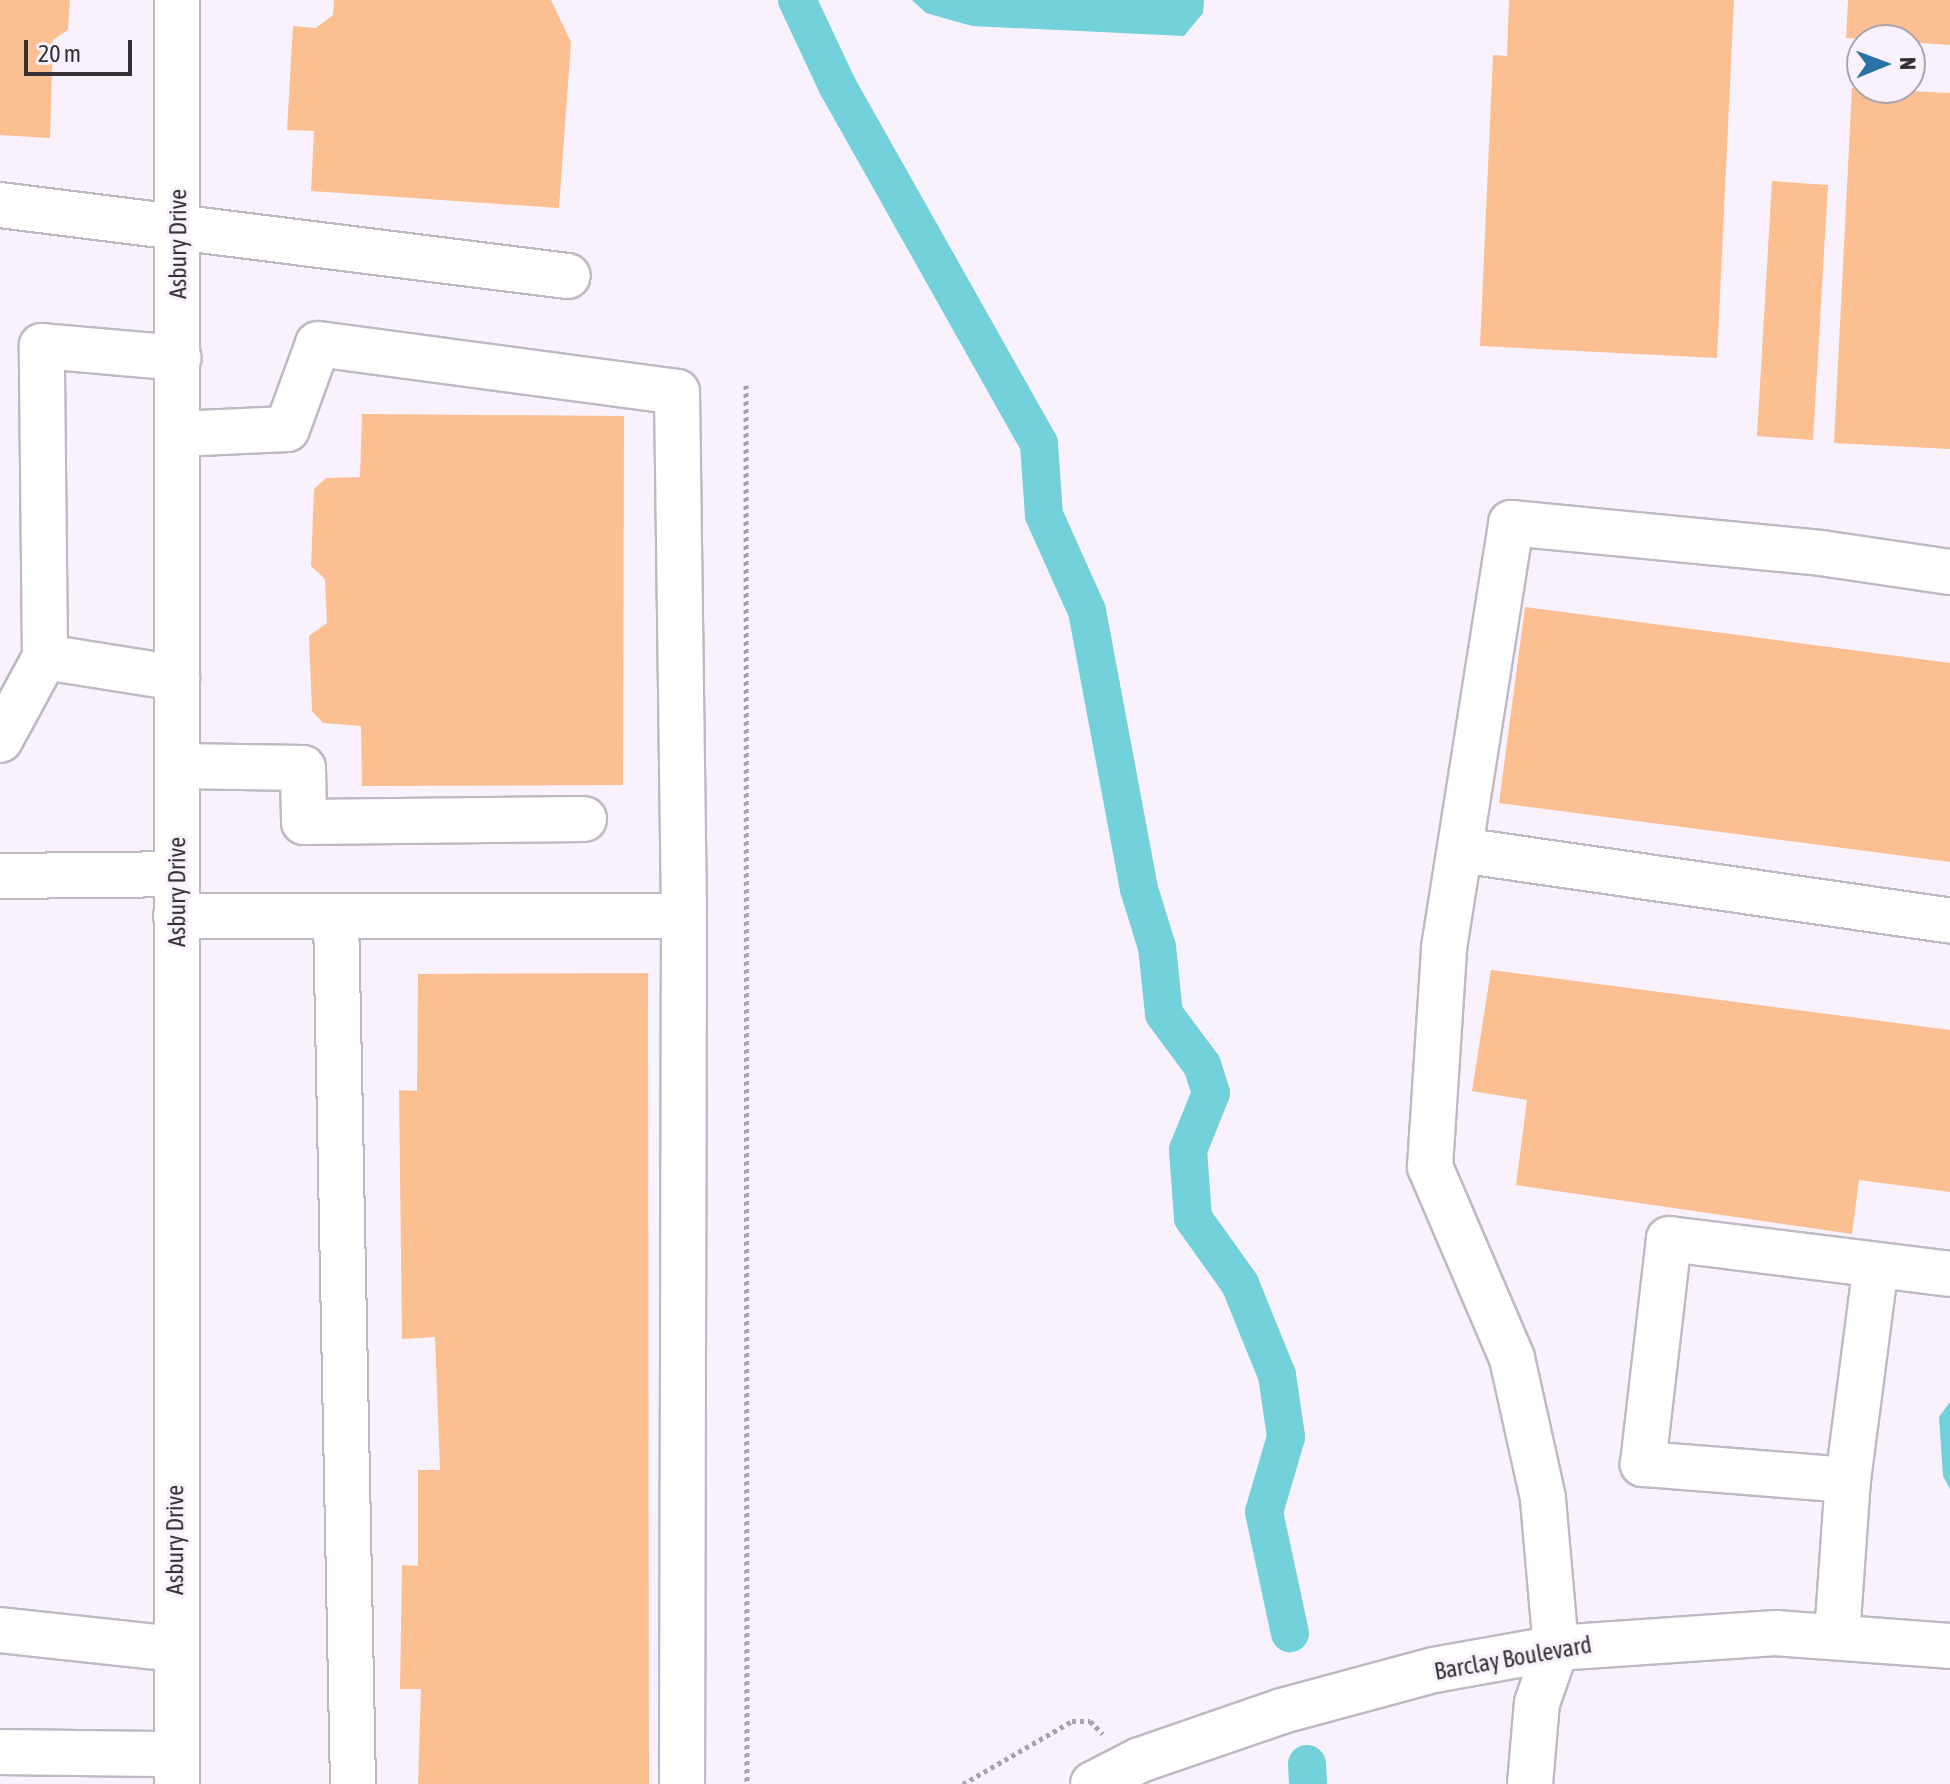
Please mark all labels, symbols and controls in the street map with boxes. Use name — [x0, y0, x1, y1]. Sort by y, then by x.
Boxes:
scale bar — [28, 24, 136, 74]
north arrow — [1846, 24, 1926, 104]
text: 20 m — [38, 40, 81, 67]
text: N — [1895, 57, 1921, 70]
street label: Asbury Drive — [164, 189, 192, 299]
street label: Asbury Drive — [163, 837, 191, 947]
street label: Asbury Drive — [161, 1485, 189, 1595]
street label: Barclay Boulevard — [1432, 1630, 1594, 1686]

